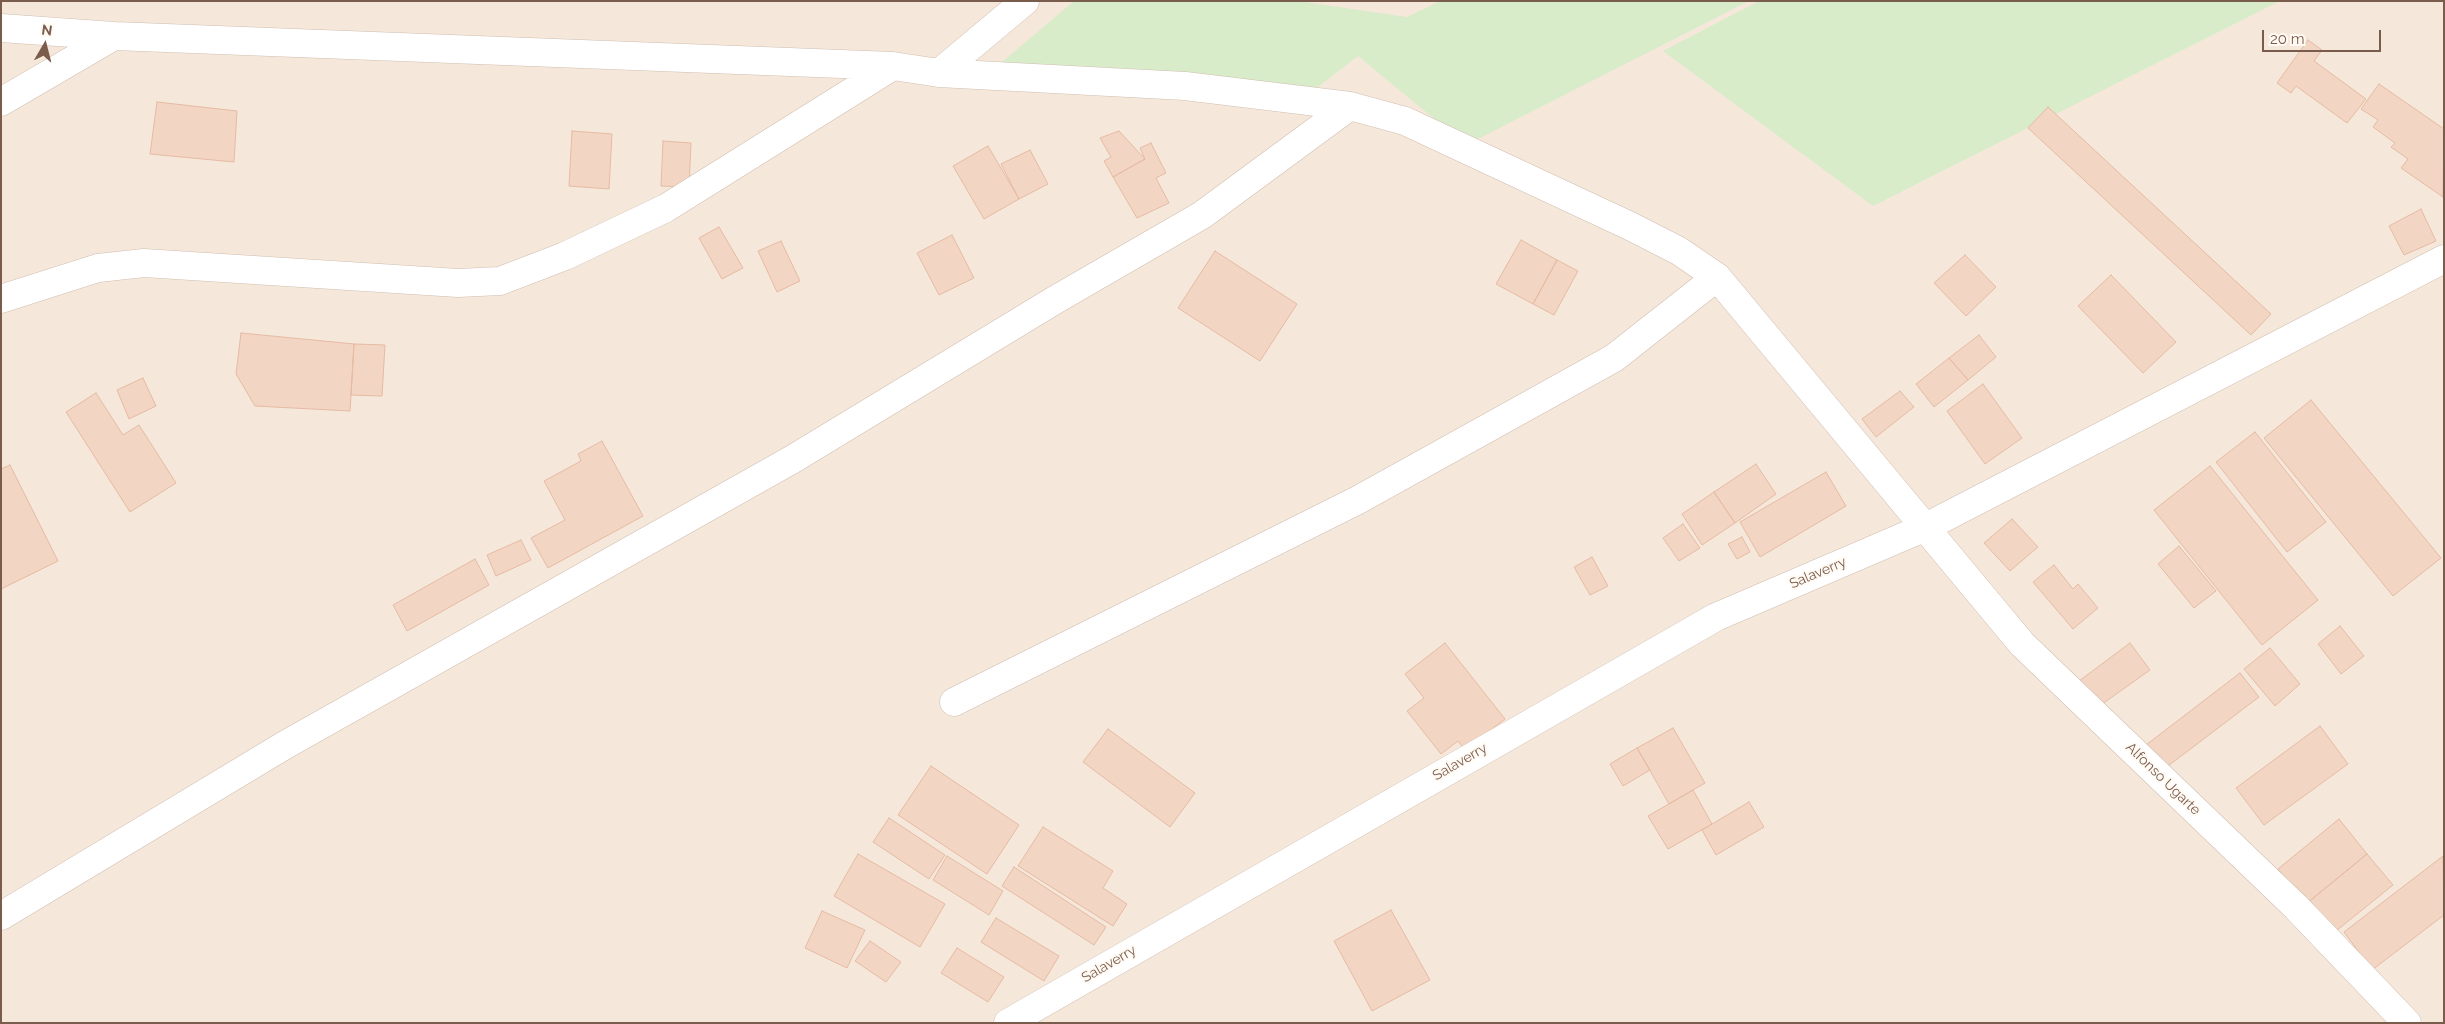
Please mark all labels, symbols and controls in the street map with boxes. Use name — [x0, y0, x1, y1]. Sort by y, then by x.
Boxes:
north arrow — [20, 20, 70, 70]
scale bar — [2265, 20, 2384, 52]
text: N — [41, 21, 53, 39]
text: 20 m — [2270, 30, 2305, 48]
street label: Salaverry — [1787, 554, 1849, 592]
street label: Alfonso Ugarte — [2122, 739, 2204, 819]
street label: Salaverry — [1430, 740, 1490, 784]
street label: Salaverry — [1079, 942, 1139, 986]

